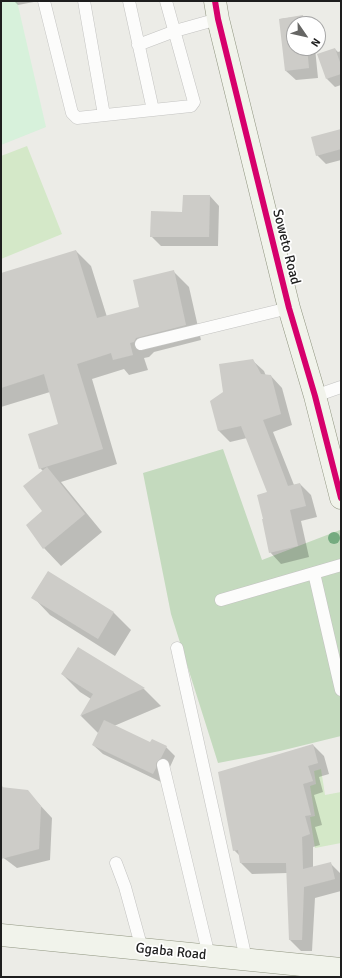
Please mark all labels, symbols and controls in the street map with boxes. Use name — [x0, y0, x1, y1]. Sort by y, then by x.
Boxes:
north arrow — [286, 16, 326, 56]
text: N — [308, 36, 323, 49]
street label: Soweto Road — [269, 208, 303, 286]
street label: Ggaba Road — [135, 940, 207, 964]

